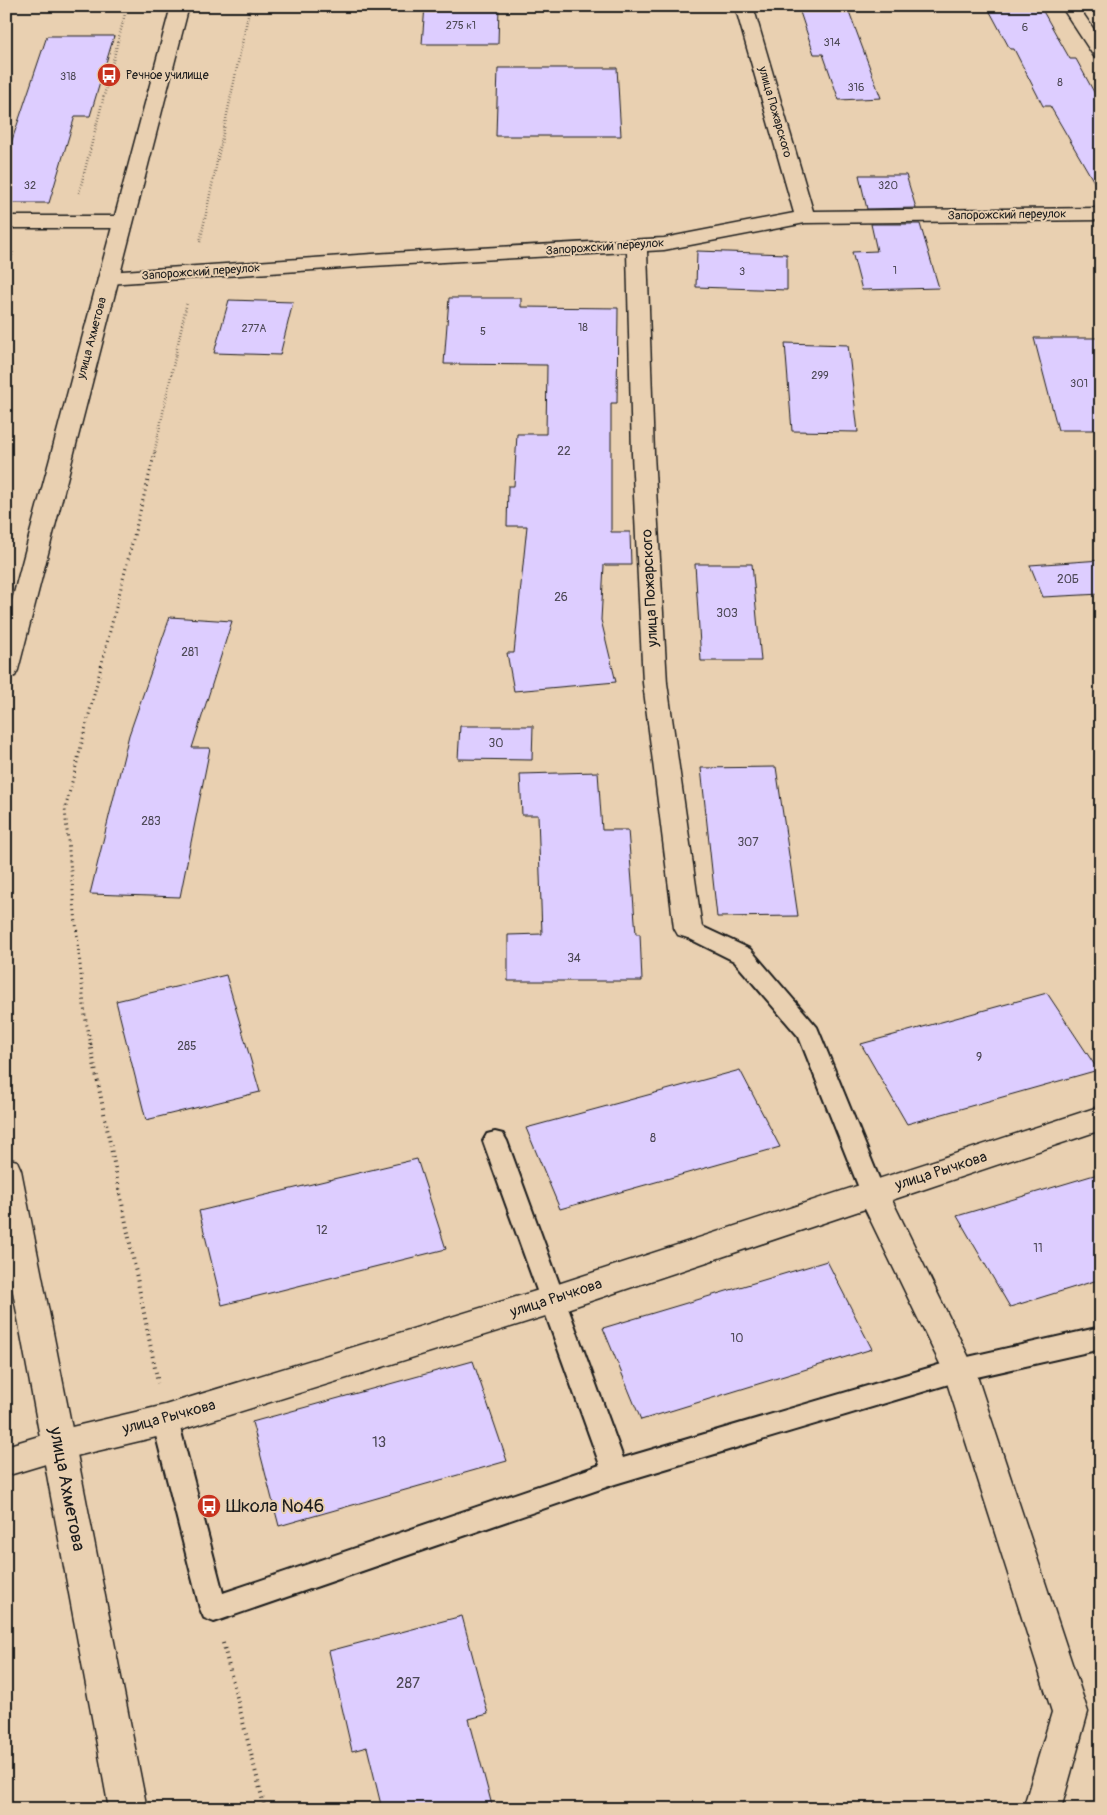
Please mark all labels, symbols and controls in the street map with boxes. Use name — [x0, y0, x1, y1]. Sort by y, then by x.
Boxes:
house number: 275 к1 — [446, 19, 476, 32]
house number: 6 — [1022, 21, 1028, 34]
house number: 314 — [824, 36, 841, 49]
bus stop icon: Речное училище — [96, 62, 122, 88]
street label: улица Пожарского — [755, 64, 795, 160]
place label: Речное училище — [126, 68, 209, 83]
house number: 318 — [60, 70, 76, 83]
house number: 8 — [1057, 76, 1063, 89]
house number: 316 — [848, 81, 864, 94]
house number: 32 — [24, 179, 36, 192]
house number: 320 — [878, 179, 898, 192]
street label: Запорожский переулок — [947, 206, 1067, 224]
street label: Запорожский переулок — [545, 235, 665, 259]
street label: Запорожский переулок — [141, 260, 261, 284]
house number: 1 — [893, 264, 897, 277]
house number: 3 — [739, 265, 745, 278]
street label: улица Ахметова — [74, 295, 110, 381]
house number: 18 — [578, 321, 588, 334]
house number: 277А — [242, 322, 266, 335]
house number: 5 — [480, 325, 486, 338]
house number: 299 — [811, 369, 829, 382]
house number: 301 — [1070, 377, 1088, 390]
house number: 22 — [557, 444, 571, 459]
street label: улица Пожарского — [637, 529, 663, 648]
house number: 20Б — [1057, 572, 1079, 587]
house number: 26 — [554, 590, 568, 605]
house number: 303 — [716, 606, 738, 621]
house number: 281 — [181, 645, 199, 660]
house number: 30 — [489, 736, 503, 751]
house number: 283 — [141, 814, 161, 829]
house number: 307 — [737, 835, 759, 850]
house number: 34 — [567, 951, 581, 966]
house number: 285 — [177, 1039, 197, 1054]
house number: 9 — [976, 1050, 982, 1065]
house number: 8 — [650, 1131, 656, 1146]
street label: улица Рычкова — [892, 1147, 989, 1195]
house number: 12 — [316, 1223, 328, 1238]
house number: 11 — [1033, 1241, 1043, 1256]
street label: улица Рычкова — [507, 1274, 604, 1322]
house number: 10 — [731, 1331, 743, 1346]
street label: улица Рычкова — [119, 1395, 218, 1439]
street label: улица Ахметова — [43, 1424, 90, 1553]
house number: 13 — [372, 1433, 386, 1452]
bus stop icon: Школа №46 — [196, 1493, 222, 1519]
place label: Школа №46 — [226, 1495, 324, 1518]
house number: 287 — [396, 1674, 420, 1693]

